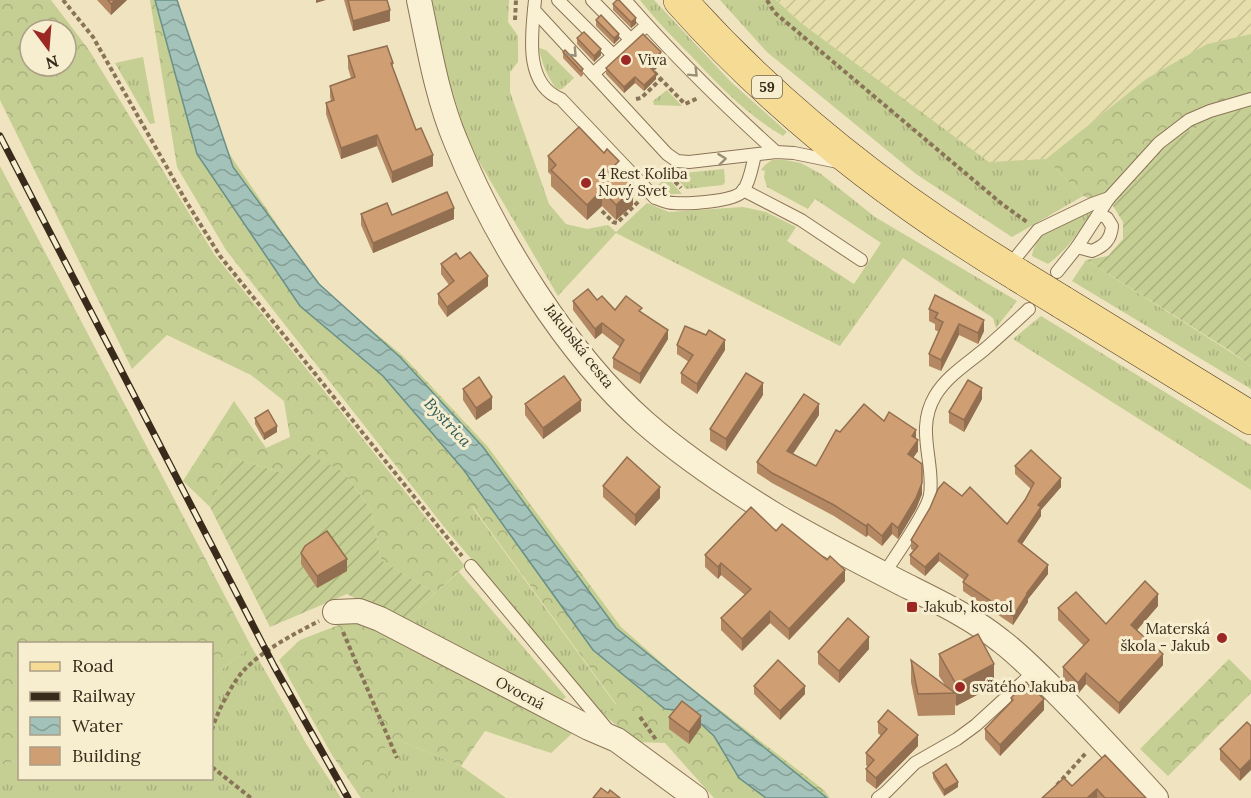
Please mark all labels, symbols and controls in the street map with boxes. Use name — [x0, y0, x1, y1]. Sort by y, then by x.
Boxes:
north arrow — [18, 18, 78, 78]
one-way arrow — [566, 46, 577, 57]
place label: Viva — [637, 50, 667, 69]
text: N — [43, 51, 61, 74]
marker: Viva — [619, 53, 633, 67]
one-way arrow — [686, 65, 697, 76]
road number: 59 — [752, 76, 782, 98]
one-way arrow — [717, 153, 726, 165]
place label: 4 Rest Koliba Nový Svet — [598, 164, 688, 200]
marker: 4 Rest Koliba Nový Svet — [579, 176, 593, 190]
street label: Jakubská cesta — [540, 299, 618, 392]
water label: Bystrica — [420, 393, 476, 451]
place label: Jakub, kostol — [923, 597, 1013, 616]
marker: Jakub, kostol — [905, 600, 919, 614]
place label: Materská škola - Jakub — [1120, 619, 1210, 655]
marker: Materská škola - Jakub — [1215, 631, 1229, 645]
legend — [18, 642, 213, 780]
text: Road — [72, 654, 114, 677]
street label: Ovocná — [492, 672, 548, 714]
place label: svätého Jakuba — [972, 677, 1076, 696]
marker: svätého Jakuba — [953, 680, 967, 694]
text: Railway — [72, 684, 136, 707]
text: Water — [72, 714, 123, 737]
text: Building — [72, 744, 142, 767]

